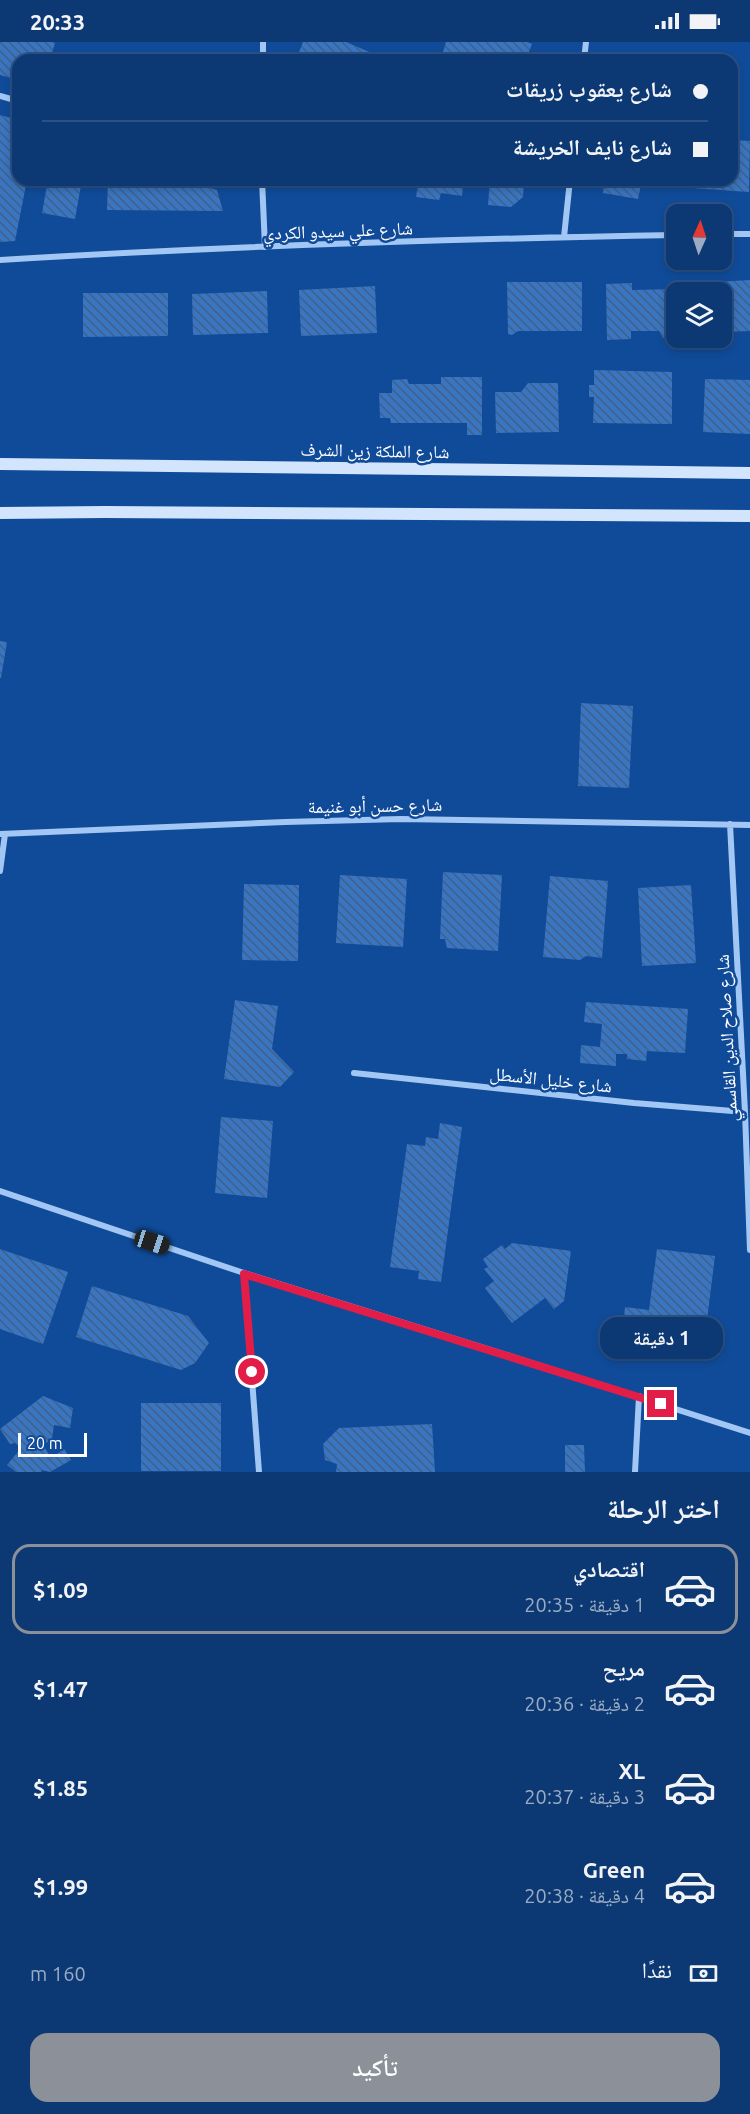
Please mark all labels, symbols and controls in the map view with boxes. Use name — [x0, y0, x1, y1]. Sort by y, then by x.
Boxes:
text: 20:33 — [30, 9, 85, 34]
text: شارع يعقوب زريقات — [506, 76, 672, 101]
text: شارع نايف الخريشة — [513, 134, 672, 159]
north arrow — [666, 204, 732, 270]
map controls — [666, 204, 732, 348]
street label: شارع علي سيدو الكردي — [263, 217, 413, 248]
button: layers — [666, 282, 732, 348]
street label: شارع الملكة زين الشرف — [300, 439, 450, 463]
street label: شارع حسن أبو غنيمة — [308, 794, 442, 818]
street label: شارع صلاح الدين القاسمي — [712, 953, 746, 1122]
street label: شارع خليل الأسطل — [489, 1063, 613, 1097]
car — [132, 1228, 172, 1256]
callout: 1 دقيقة — [600, 1317, 722, 1359]
text: 1 دقيقة — [633, 1326, 690, 1349]
route start — [238, 1358, 265, 1385]
route end — [647, 1390, 674, 1417]
scale bar — [18, 1430, 87, 1458]
text: 20 m — [27, 1434, 63, 1452]
text: اختر الرحلة — [607, 1493, 720, 1523]
text: اقتصادي — [573, 1556, 645, 1581]
icon: car — [663, 1562, 717, 1616]
text: $1.09 — [33, 1577, 88, 1602]
text: 1 دقيقة · 20:35 — [524, 1593, 645, 1616]
text: مريح — [602, 1655, 645, 1680]
icon: car — [663, 1661, 717, 1715]
text: $1.47 — [33, 1676, 88, 1701]
text: 2 دقيقة · 20:36 — [524, 1692, 645, 1715]
text: XL — [618, 1758, 645, 1783]
icon: car — [663, 1760, 717, 1814]
text: $1.85 — [33, 1775, 88, 1800]
text: 3 دقيقة · 20:37 — [524, 1785, 645, 1808]
text: Green — [583, 1857, 645, 1882]
icon: car — [663, 1859, 717, 1913]
text: $1.99 — [33, 1874, 88, 1899]
text: 4 دقيقة · 20:38 — [524, 1884, 645, 1907]
text: نقدًا — [642, 1957, 672, 1982]
icon: cash — [687, 1957, 720, 1990]
text: 160 m — [30, 1962, 86, 1985]
button: تأكيد — [30, 2033, 720, 2102]

